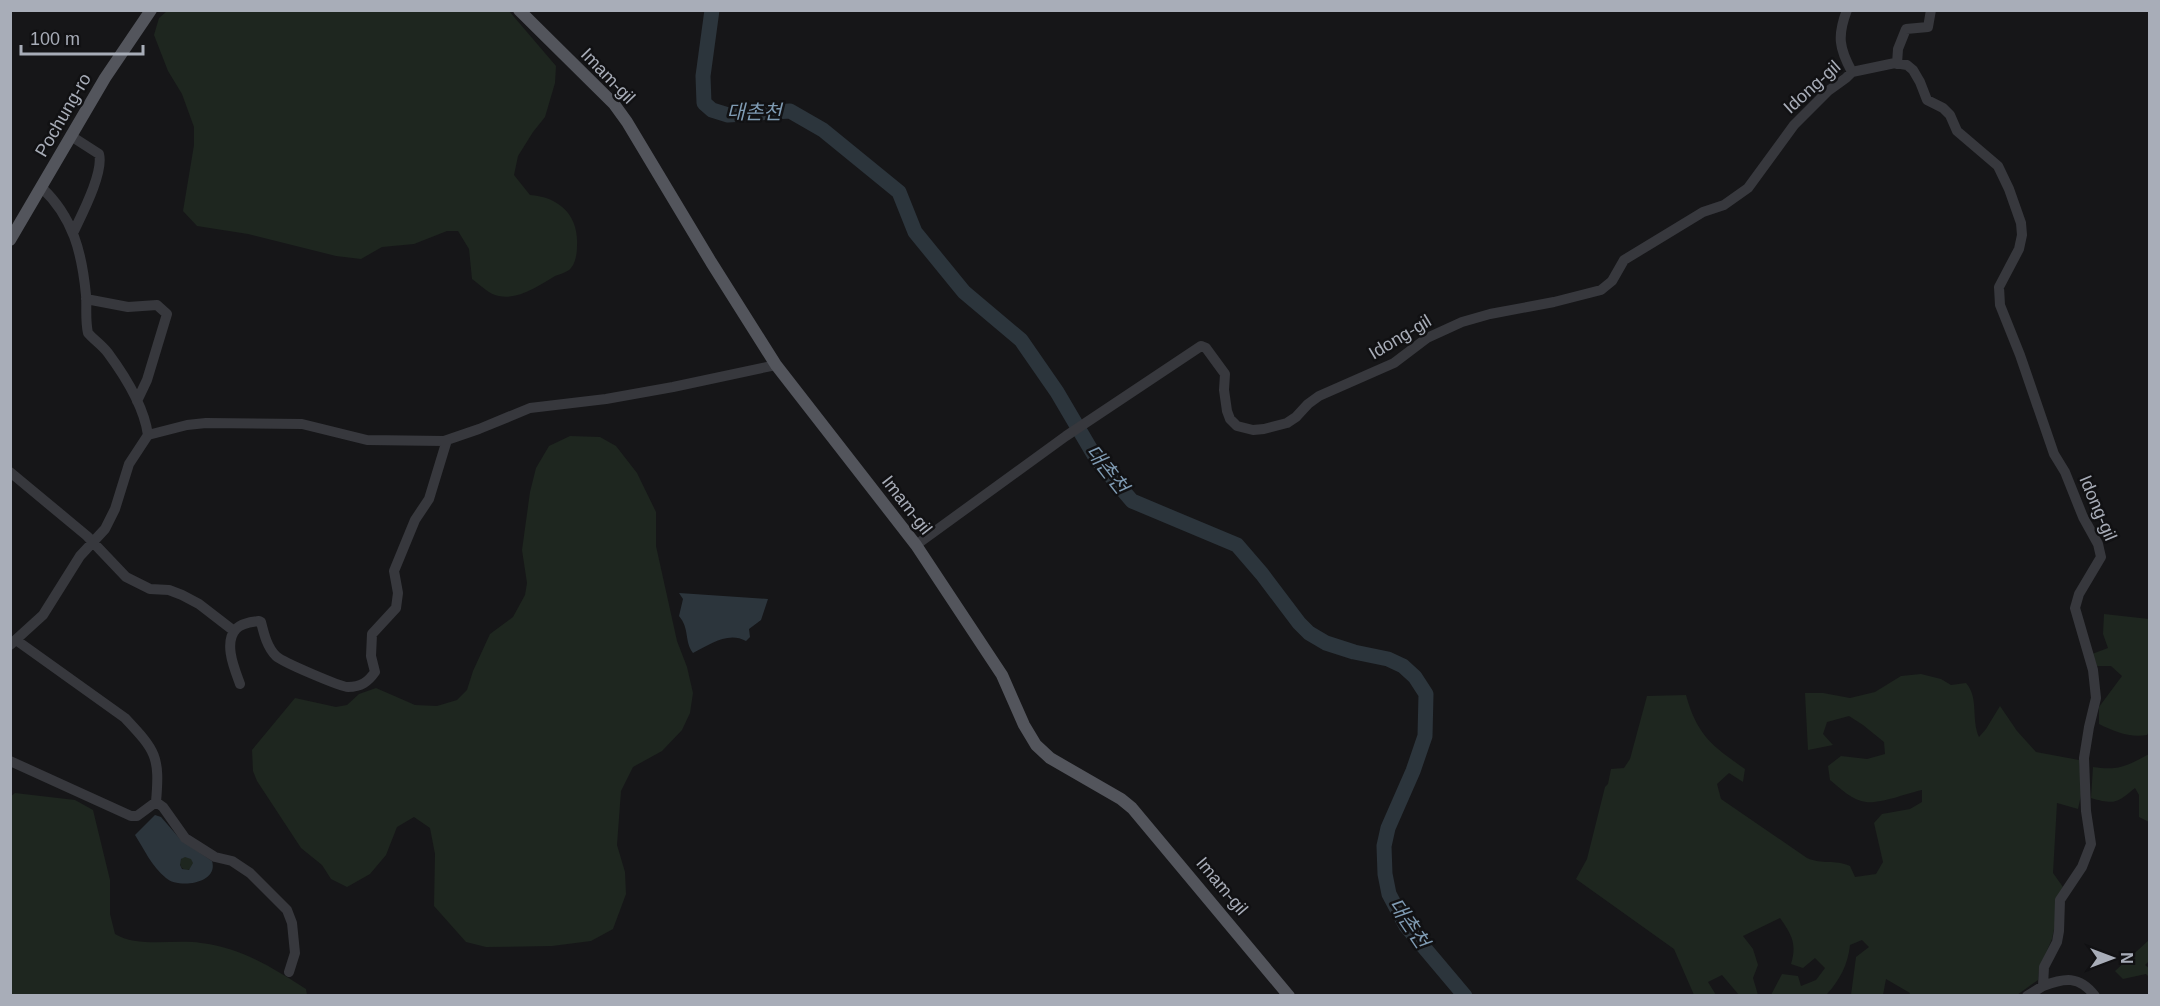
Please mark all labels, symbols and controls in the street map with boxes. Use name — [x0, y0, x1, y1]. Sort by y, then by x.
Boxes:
scale bar — [21, 18, 142, 56]
text: 100 m — [30, 29, 80, 49]
street label: Imam-gil — [577, 44, 639, 108]
street label: Idong-gil — [1780, 56, 1844, 118]
street label: Pochung-ro — [31, 70, 95, 160]
water label: 대촌천 — [726, 101, 784, 123]
street label: Idong-gil — [1365, 311, 1435, 363]
water label: 대촌천 — [1081, 440, 1134, 500]
street label: Imam-gil — [878, 472, 936, 538]
street label: Idong-gil — [2075, 472, 2121, 544]
street label: Imam-gil — [1192, 853, 1252, 919]
water label: 대촌천 — [1384, 894, 1435, 954]
north arrow — [2082, 928, 2142, 988]
text: N — [2118, 952, 2135, 964]

